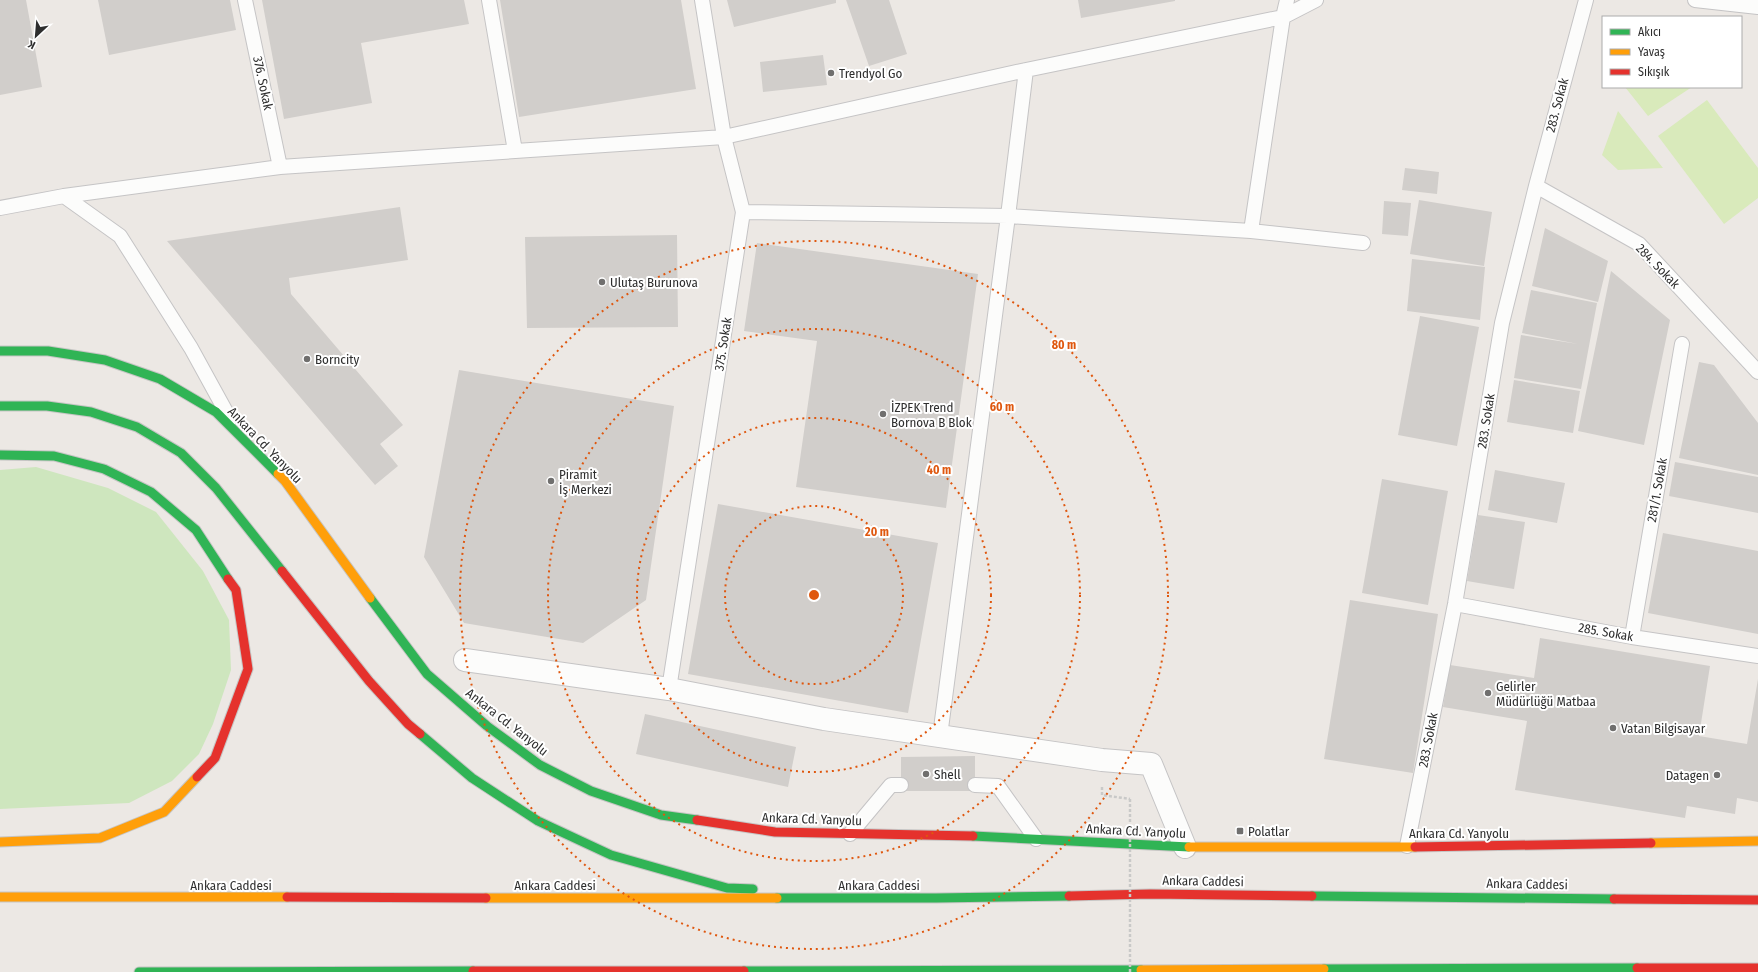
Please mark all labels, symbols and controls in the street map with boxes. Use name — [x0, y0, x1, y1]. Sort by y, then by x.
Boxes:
north arrow — [16, 16, 56, 56]
legend — [1602, 16, 1742, 88]
text: Akıcı — [1638, 25, 1661, 39]
text: K — [26, 37, 38, 52]
text: Yavaş — [1638, 45, 1665, 59]
street label: 376. Sokak — [250, 55, 276, 112]
text: Sıkışık — [1638, 65, 1670, 79]
place label: Trendyol Go — [839, 66, 903, 81]
marker: Trendyol Go — [826, 68, 836, 78]
street label: 283. Sokak — [1543, 75, 1572, 134]
street label: 284. Sokak — [1633, 241, 1683, 292]
place label: Ulutaş Burunova — [610, 275, 698, 290]
marker: Ulutaş Burunova — [597, 277, 607, 287]
street label: 375. Sokak — [711, 315, 735, 372]
text: 80 m — [1052, 338, 1076, 352]
place label: Borncity — [315, 352, 359, 367]
marker: Borncity — [302, 354, 312, 364]
street label: 283. Sokak — [1474, 391, 1498, 450]
place label: İZPEK Trend Bornova B Blok — [891, 400, 973, 430]
text: 60 m — [990, 400, 1014, 414]
street label: Ankara Cd. Yanyolu — [225, 404, 305, 486]
marker: İZPEK Trend Bornova B Blok — [878, 409, 888, 419]
street label: 281/1. Sokak — [1644, 456, 1670, 523]
text: 40 m — [927, 463, 951, 477]
place label: Piramit İş Merkezi — [559, 467, 612, 497]
marker: Piramit İş Merkezi — [546, 476, 556, 486]
text: 20 m — [864, 525, 889, 539]
centre of rings — [807, 588, 821, 602]
street label: 285. Sokak — [1577, 620, 1636, 644]
place label: Gelirler Müdürlüğü Matbaa — [1496, 679, 1596, 709]
street label: Ankara Cd. Yanyolu — [463, 685, 551, 759]
marker: Gelirler Müdürlüğü Matbaa — [1483, 688, 1493, 698]
street label: 283. Sokak — [1415, 710, 1441, 769]
place label: Vatan Bilgisayar — [1621, 721, 1706, 736]
marker: Vatan Bilgisayar — [1608, 723, 1618, 733]
place label: Shell — [934, 767, 961, 782]
place label: Datagen — [1666, 768, 1709, 783]
marker: Shell — [921, 769, 931, 779]
marker: Datagen — [1712, 770, 1722, 780]
street label: Ankara Cd. Yanyolu — [762, 810, 862, 828]
street label: Ankara Cd. Yanyolu — [1086, 821, 1186, 841]
place label: Polatlar — [1248, 824, 1290, 839]
marker: Polatlar — [1235, 826, 1245, 836]
street label: Ankara Cd. Yanyolu — [1409, 826, 1509, 841]
street label: Ankara Caddesi — [1162, 873, 1244, 889]
street label: Ankara Caddesi — [1486, 876, 1568, 892]
street label: Ankara Caddesi — [190, 878, 272, 893]
street label: Ankara Caddesi — [514, 878, 596, 893]
street label: Ankara Caddesi — [838, 878, 920, 893]

